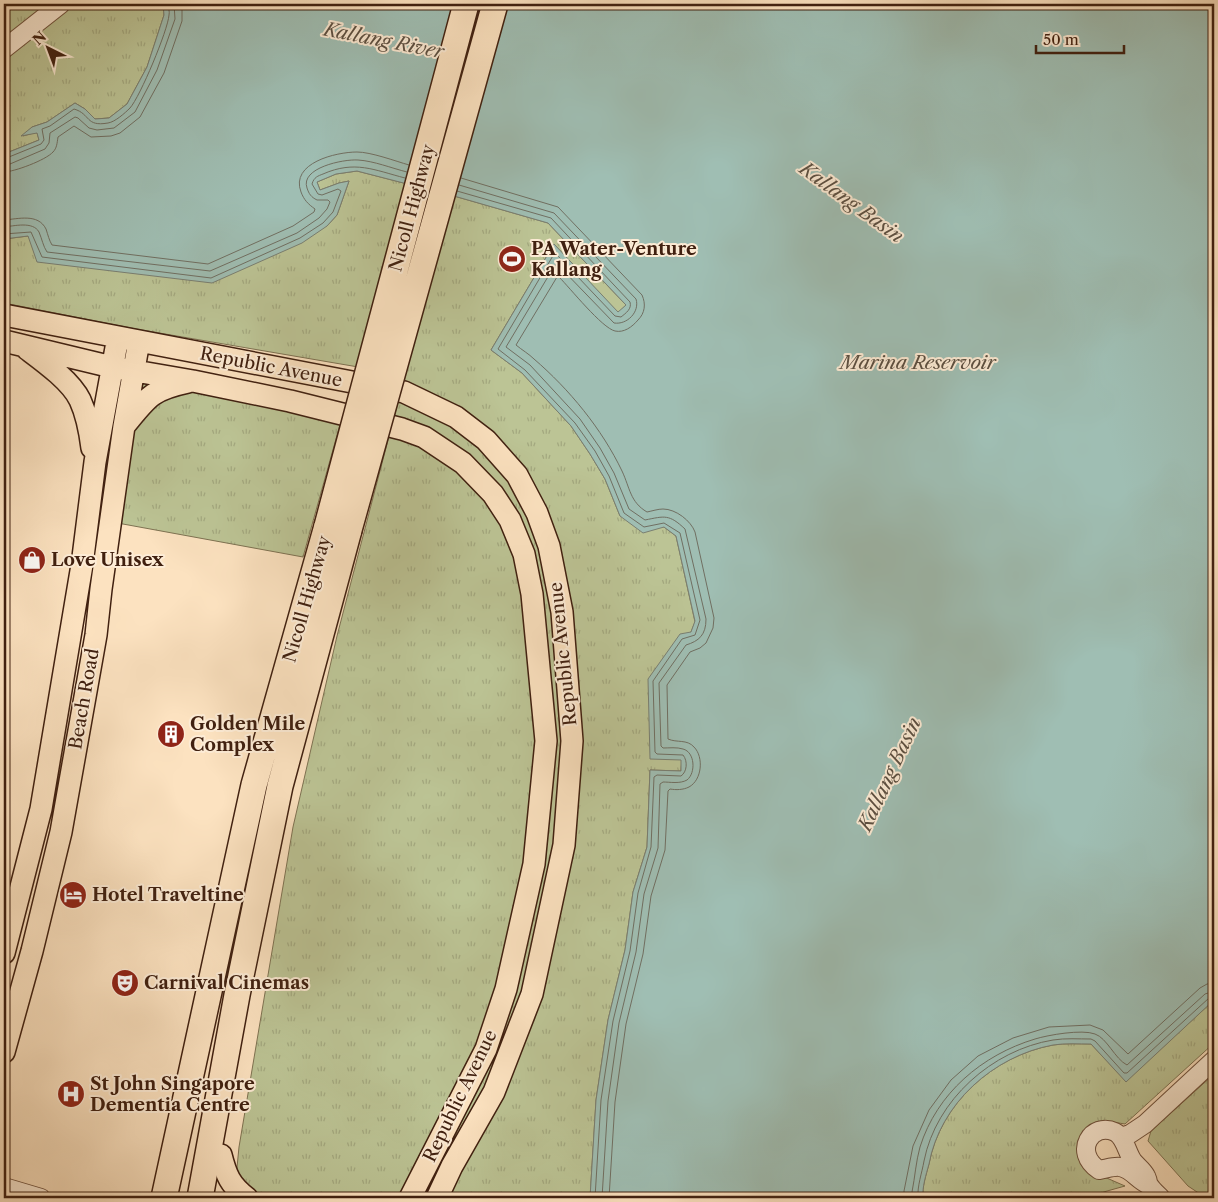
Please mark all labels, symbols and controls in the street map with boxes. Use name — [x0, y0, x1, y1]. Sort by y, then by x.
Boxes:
water label: Kallang River — [320, 17, 447, 64]
north arrow — [22, 22, 72, 72]
scale bar — [1036, 22, 1123, 54]
text: N — [29, 28, 50, 49]
text: 50 m — [1043, 30, 1079, 49]
street label: Nicoll Highway — [384, 141, 440, 274]
water label: Kallang Basin — [794, 156, 908, 248]
place label: PA Water-Venture Kallang — [531, 238, 697, 281]
sports icon: PA Water-Venture Kallang — [497, 244, 527, 274]
street label: Republic Avenue — [198, 342, 344, 392]
water label: Marina Reservoir — [838, 351, 997, 374]
street label: Nicoll Highway — [278, 532, 336, 665]
shop icon: Love Unisex — [17, 545, 47, 575]
place label: Love Unisex — [51, 549, 164, 571]
street label: Republic Avenue — [545, 581, 581, 727]
street label: Beach Road — [64, 647, 104, 751]
place label: Golden Mile Complex — [190, 713, 305, 756]
water label: Kallang Basin — [852, 714, 926, 837]
building icon: Golden Mile Complex — [156, 719, 186, 749]
hotel icon: Hotel Traveltine — [58, 880, 88, 910]
place label: Hotel Traveltine — [92, 884, 244, 906]
theatre icon: Carnival Cinemas — [110, 968, 140, 998]
place label: Carnival Cinemas — [144, 972, 309, 994]
street label: Republic Avenue — [418, 1026, 502, 1166]
place label: St John Singapore Dementia Centre — [90, 1073, 255, 1116]
hospital icon: St John Singapore Dementia Centre — [56, 1079, 86, 1109]

